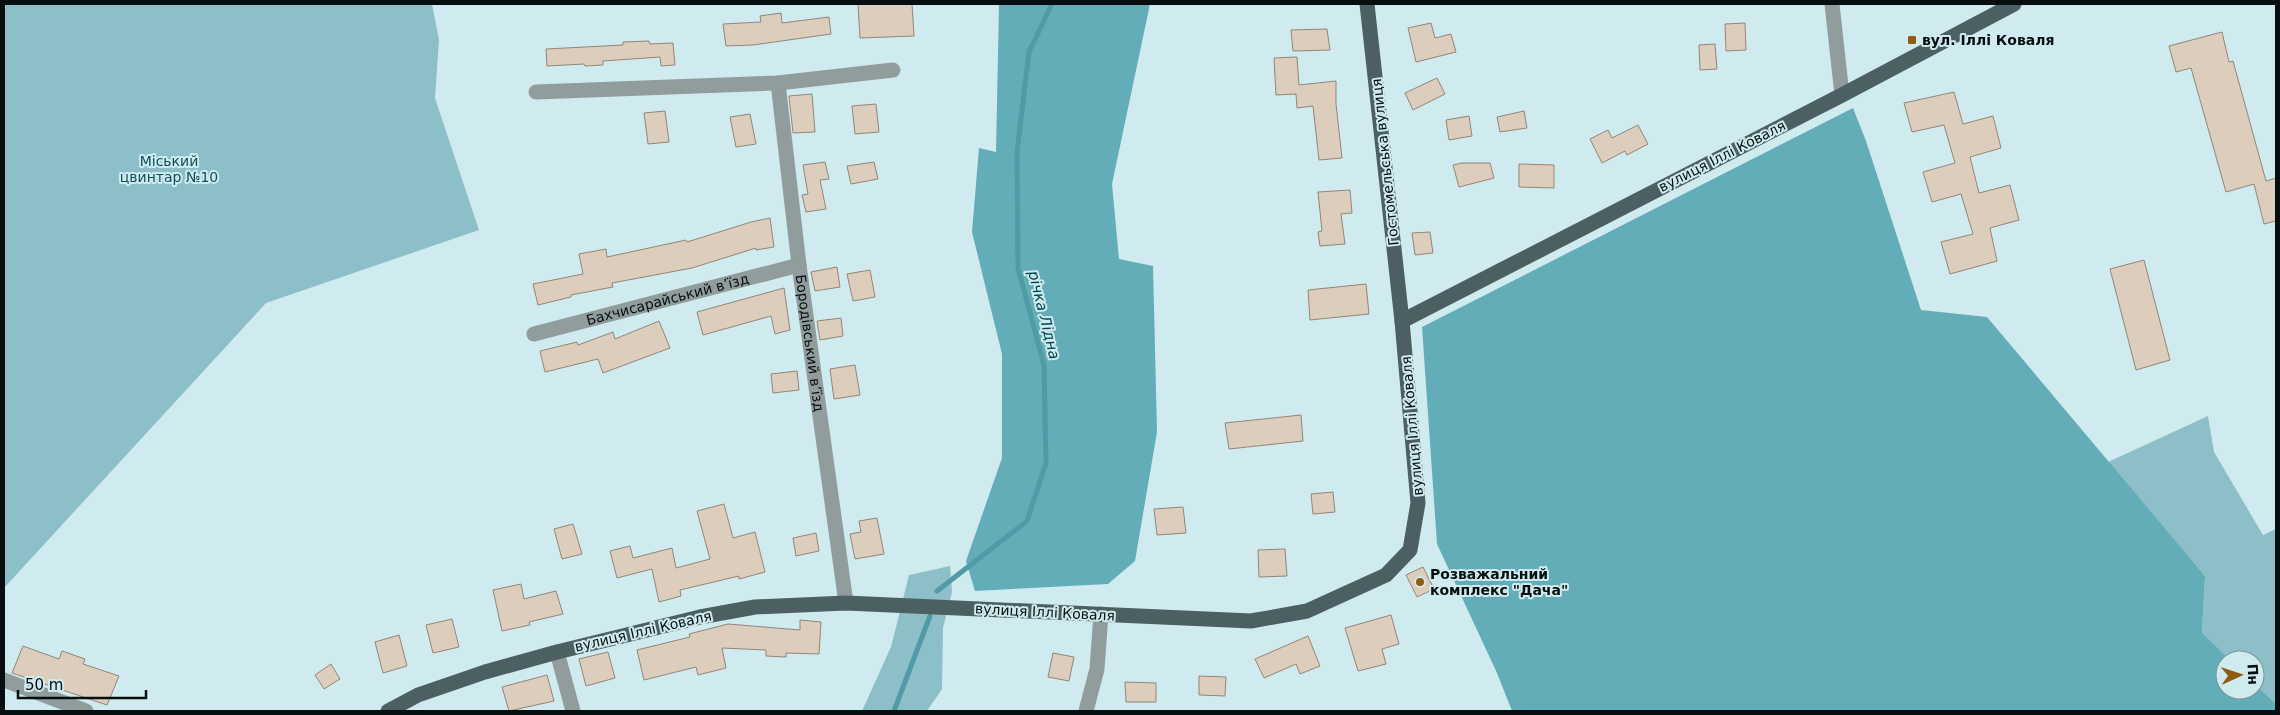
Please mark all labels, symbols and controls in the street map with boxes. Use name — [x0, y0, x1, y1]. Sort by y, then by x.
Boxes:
place label: вул. Іллі Коваля — [1922, 32, 2054, 48]
marker: вул. Іллі Коваля — [1906, 34, 1918, 46]
street label: Гостомельська вулиця — [1368, 78, 1402, 246]
street label: вулиця Іллі Коваля — [1656, 117, 1788, 195]
park label: Міський цвинтар №10 — [120, 153, 218, 185]
water label: річка Лідна — [1024, 268, 1064, 361]
street label: Бахчисарайський в’їзд — [584, 270, 751, 328]
street label: Бородівський в’їзд — [792, 273, 827, 413]
street label: вулиця Іллі Коваля — [1398, 356, 1426, 496]
place label: Розважальний комплекс "Дача" — [1430, 566, 1568, 598]
marker: Розважальний комплекс "Дача" — [1414, 576, 1426, 588]
street label: вулиця Іллі Коваля — [975, 600, 1115, 624]
street label: вулиця Іллі Коваля — [573, 607, 713, 655]
north arrow — [2215, 650, 2265, 700]
text: Пн — [2244, 663, 2262, 685]
scale bar — [18, 668, 145, 700]
text: 50 m — [25, 676, 63, 694]

